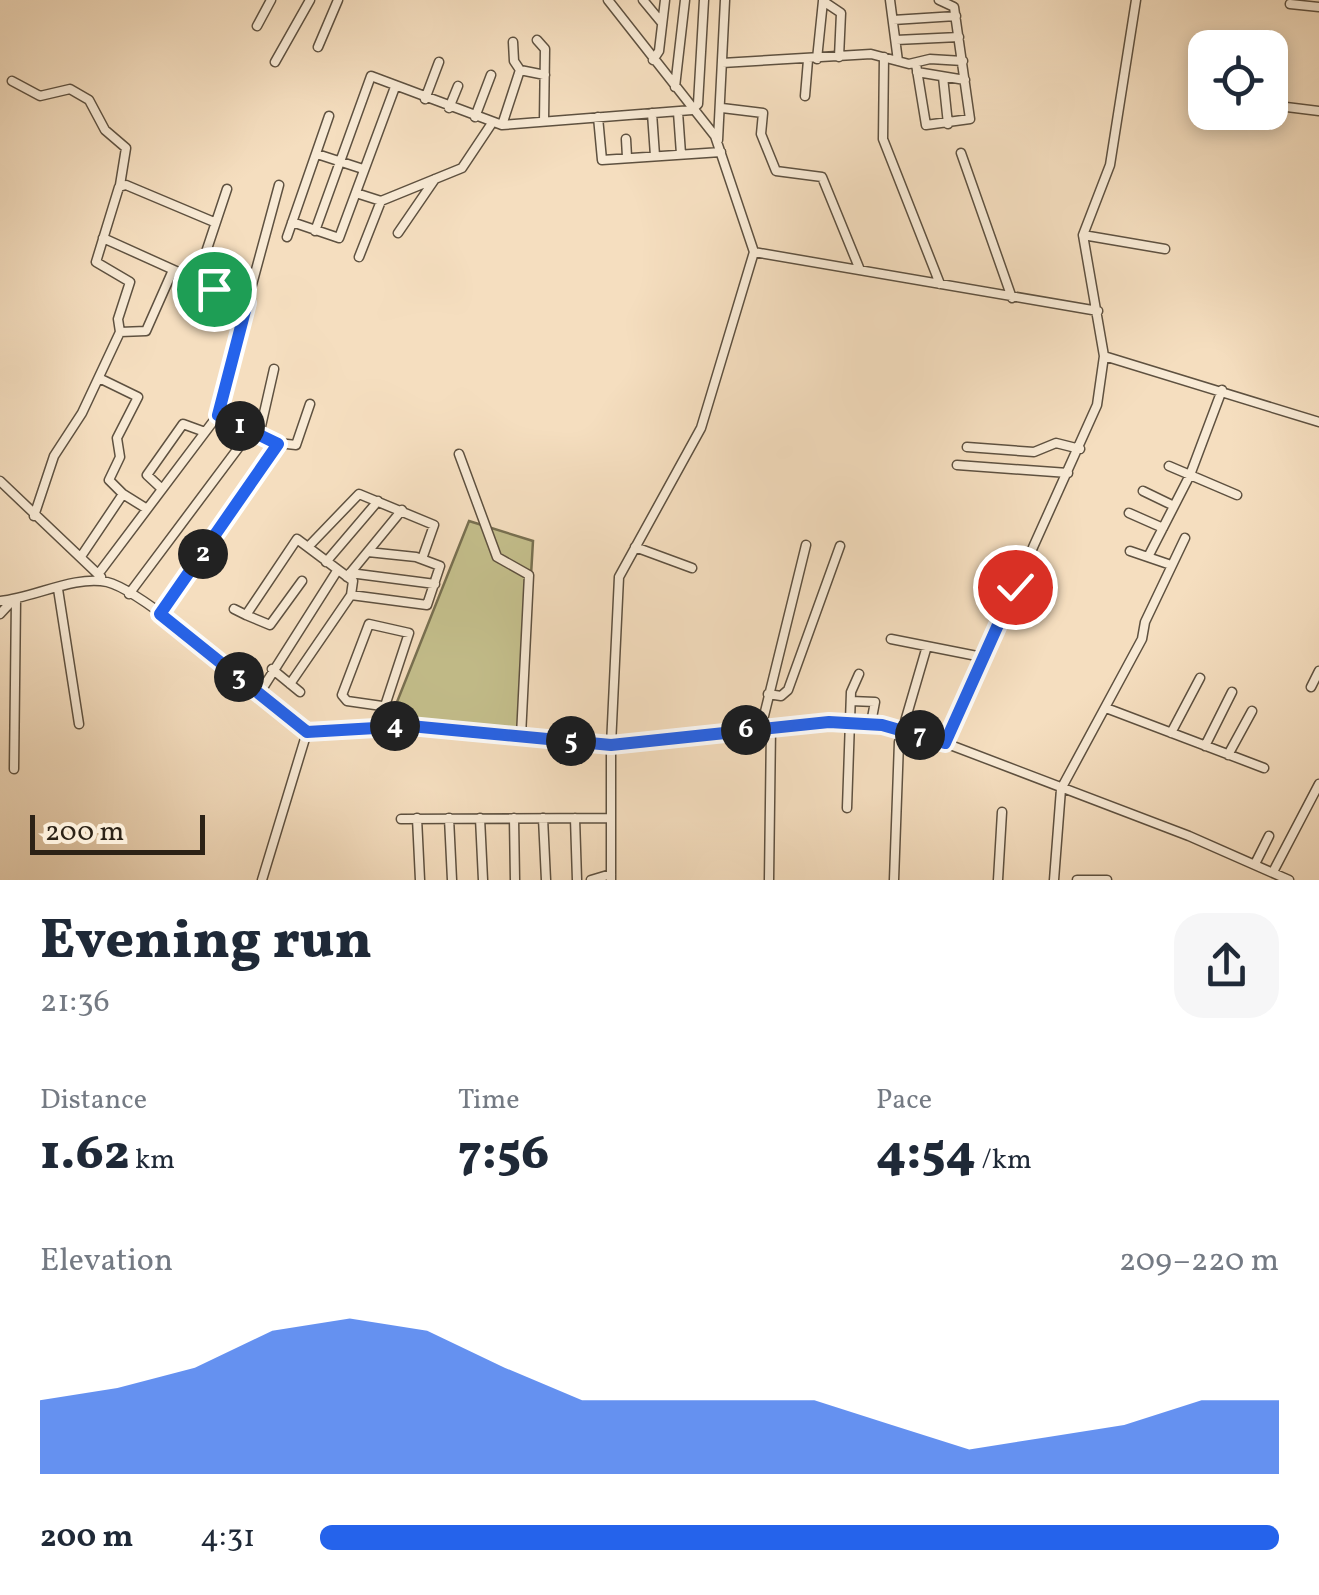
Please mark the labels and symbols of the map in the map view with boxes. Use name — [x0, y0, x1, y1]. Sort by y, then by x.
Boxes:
pin — [172, 247, 257, 332]
pin: 1 — [215, 401, 265, 451]
pin: 2 — [178, 529, 228, 579]
pin — [973, 545, 1058, 630]
pin: 3 — [214, 652, 264, 702]
pin: 4 — [370, 701, 420, 751]
pin: 6 — [721, 705, 771, 755]
pin: 7 — [895, 710, 945, 760]
pin: 5 — [546, 716, 596, 766]
scale bar — [30, 810, 205, 854]

